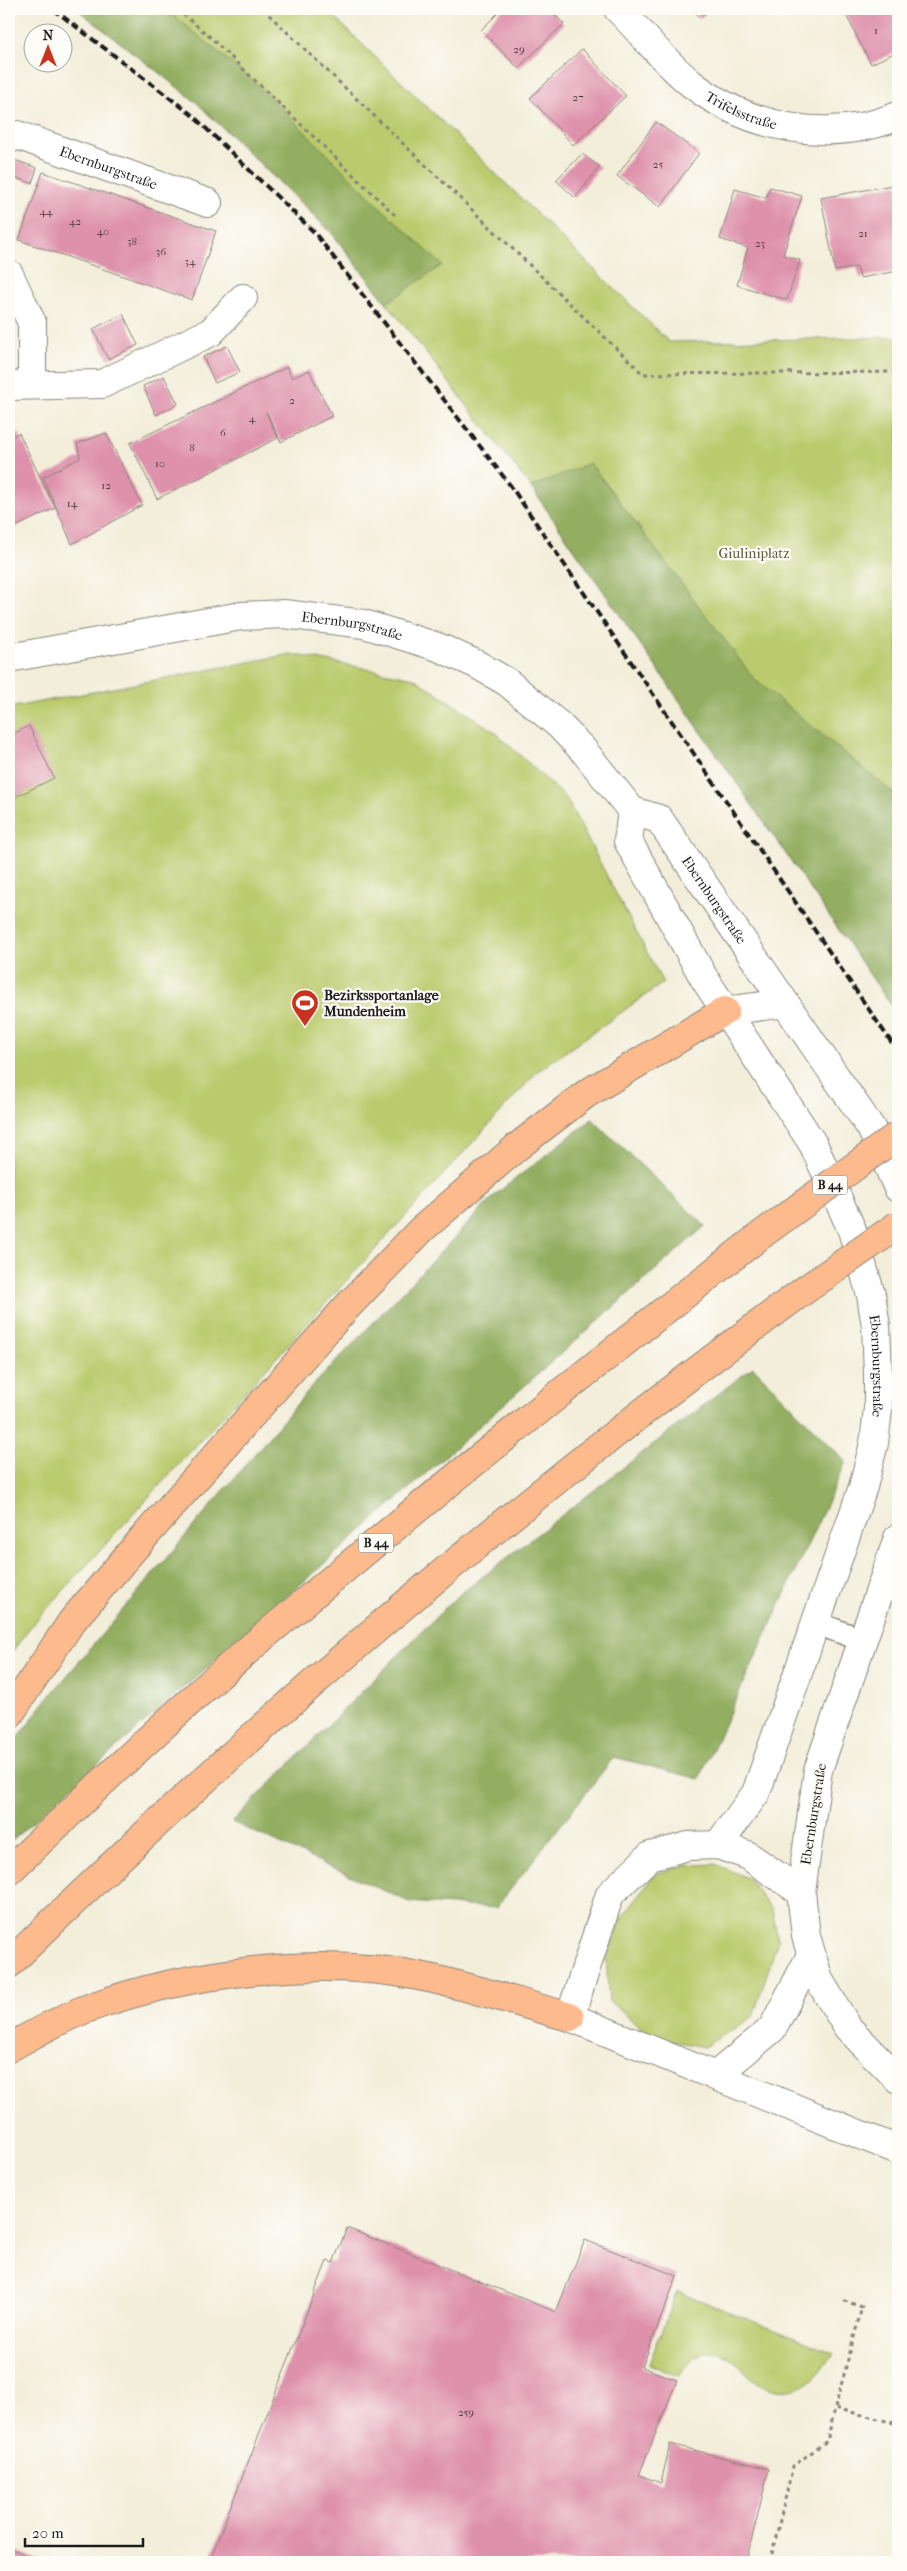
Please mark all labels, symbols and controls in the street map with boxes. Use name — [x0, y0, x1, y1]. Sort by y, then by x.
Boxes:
north arrow — [22, 22, 72, 72]
house number: 1 — [874, 24, 878, 37]
text: N — [43, 27, 54, 44]
house number: 29 — [513, 43, 525, 56]
street label: Trifelsstraße — [702, 88, 779, 133]
house number: 27 — [573, 91, 583, 104]
street label: Ebernburgstraße — [57, 143, 160, 193]
house number: 25 — [653, 158, 663, 171]
house number: 44 — [39, 205, 53, 218]
house number: 42 — [69, 215, 81, 228]
house number: 40 — [97, 225, 109, 238]
house number: 21 — [858, 227, 868, 240]
house number: 38 — [127, 235, 137, 248]
house number: 23 — [755, 237, 765, 250]
house number: 36 — [156, 245, 166, 258]
house number: 34 — [184, 255, 196, 268]
house number: 2 — [289, 394, 295, 407]
house number: 4 — [249, 412, 256, 425]
house number: 6 — [220, 426, 226, 439]
house number: 8 — [189, 441, 195, 454]
house number: 10 — [155, 457, 165, 470]
house number: 12 — [101, 479, 111, 492]
house number: 14 — [67, 497, 78, 510]
park label: Giuliniplatz — [718, 545, 790, 562]
street label: Ebernburgstraße — [301, 608, 405, 644]
street label: Ebernburgstraße — [678, 853, 750, 947]
place label: Bezirkssportanlage Mundenheim — [323, 987, 439, 1020]
sports icon: Bezirkssportanlage Mundenheim — [290, 988, 320, 1027]
road number: B 44 — [812, 1176, 848, 1194]
street label: Ebernburgstraße — [865, 1313, 886, 1418]
road number: B 44 — [358, 1534, 394, 1552]
street label: Ebernburgstraße — [797, 1762, 830, 1866]
house number: 259 — [458, 2406, 474, 2419]
scale bar — [25, 2516, 142, 2548]
text: 20 m — [32, 2524, 64, 2542]

